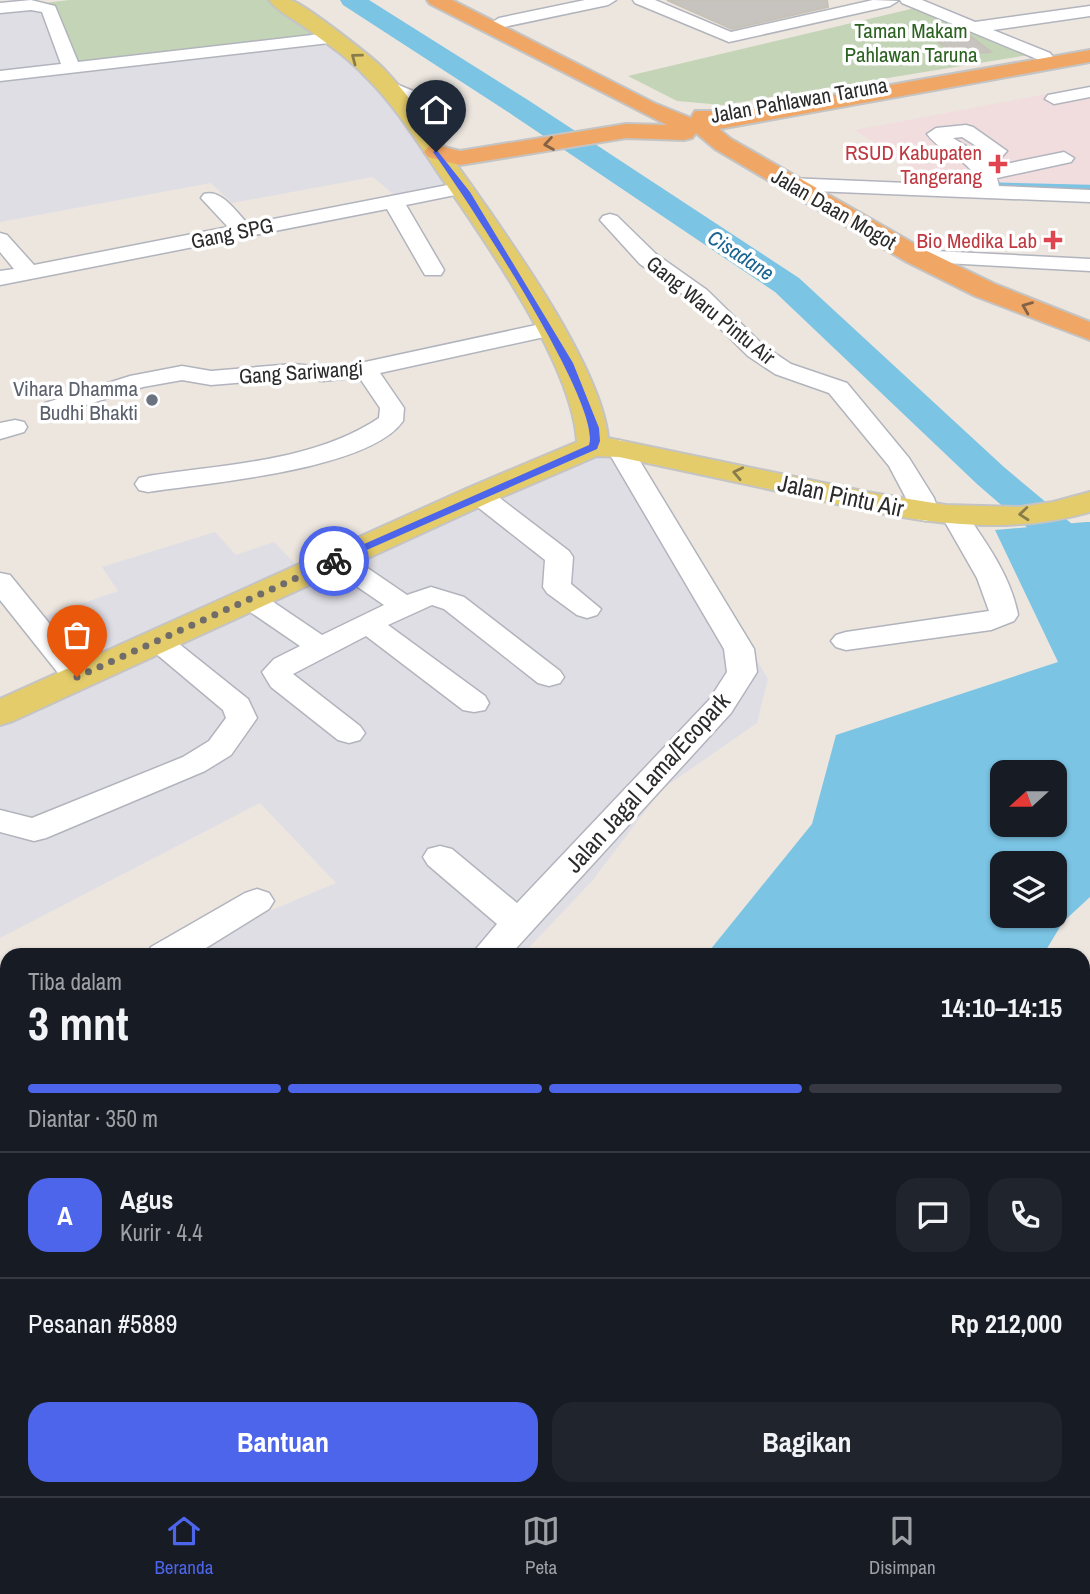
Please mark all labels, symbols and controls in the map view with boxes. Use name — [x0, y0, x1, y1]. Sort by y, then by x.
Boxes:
park label: Taman Makam Pahlawan Taruna — [844, 16, 978, 69]
one-way arrow — [351, 53, 364, 66]
street label: Jalan Pahlawan Taruna — [708, 70, 890, 130]
pin — [406, 80, 466, 152]
icon: home — [417, 91, 455, 129]
one-way arrow — [543, 136, 555, 151]
place label: RSUD Kabupaten Tangerang — [845, 138, 982, 191]
marker: RSUD Kabupaten Tangerang — [988, 154, 1008, 174]
street label: Jalan Daan Mogot — [766, 162, 902, 257]
street label: Gang SPG — [188, 210, 276, 256]
water label: Cisadane — [702, 223, 780, 287]
place label: Bio Medika Lab — [916, 226, 1037, 255]
marker: Bio Medika Lab — [1043, 230, 1063, 250]
street label: Gang Waru Pintu Air — [640, 249, 782, 371]
one-way arrow — [1021, 301, 1033, 315]
street label: Gang Sariwangi — [238, 353, 364, 391]
place label: Vihara Dhamma Budhi Bhakti — [13, 374, 138, 427]
marker: Vihara Dhamma Budhi Bhakti — [144, 392, 160, 408]
street label: Jalan Pintu Air — [775, 466, 907, 524]
one-way arrow — [732, 467, 744, 482]
one-way arrow — [1018, 506, 1029, 521]
courier — [299, 526, 369, 596]
icon: bike — [315, 542, 353, 580]
pin — [47, 605, 107, 677]
icon: bag — [58, 616, 96, 654]
street label: Jalan Jagal Lama/Ecopark — [558, 685, 737, 879]
north arrow — [990, 760, 1068, 836]
map controls — [990, 760, 1067, 928]
button: layers — [990, 851, 1067, 928]
text: Tiba dalam — [28, 966, 122, 997]
text: 14:10–14:15 — [941, 990, 1062, 1025]
text: 3 mnt — [28, 992, 129, 1054]
text: Diantar · 350 m — [28, 1103, 158, 1134]
button: chat — [896, 1178, 970, 1252]
button: phone — [988, 1178, 1062, 1252]
text: Agus — [120, 1182, 173, 1217]
text: A — [57, 1198, 73, 1233]
text: Kurir · 4.4 — [120, 1217, 203, 1248]
text: Pesanan #5889 — [28, 1306, 177, 1341]
text: Rp 212,000 — [951, 1306, 1062, 1341]
button: Bantuan — [28, 1402, 538, 1482]
button: Bagikan — [552, 1402, 1062, 1482]
tab: Beranda — [154, 1512, 213, 1580]
tab: Peta — [522, 1512, 560, 1580]
tab: Disimpan — [869, 1512, 936, 1580]

